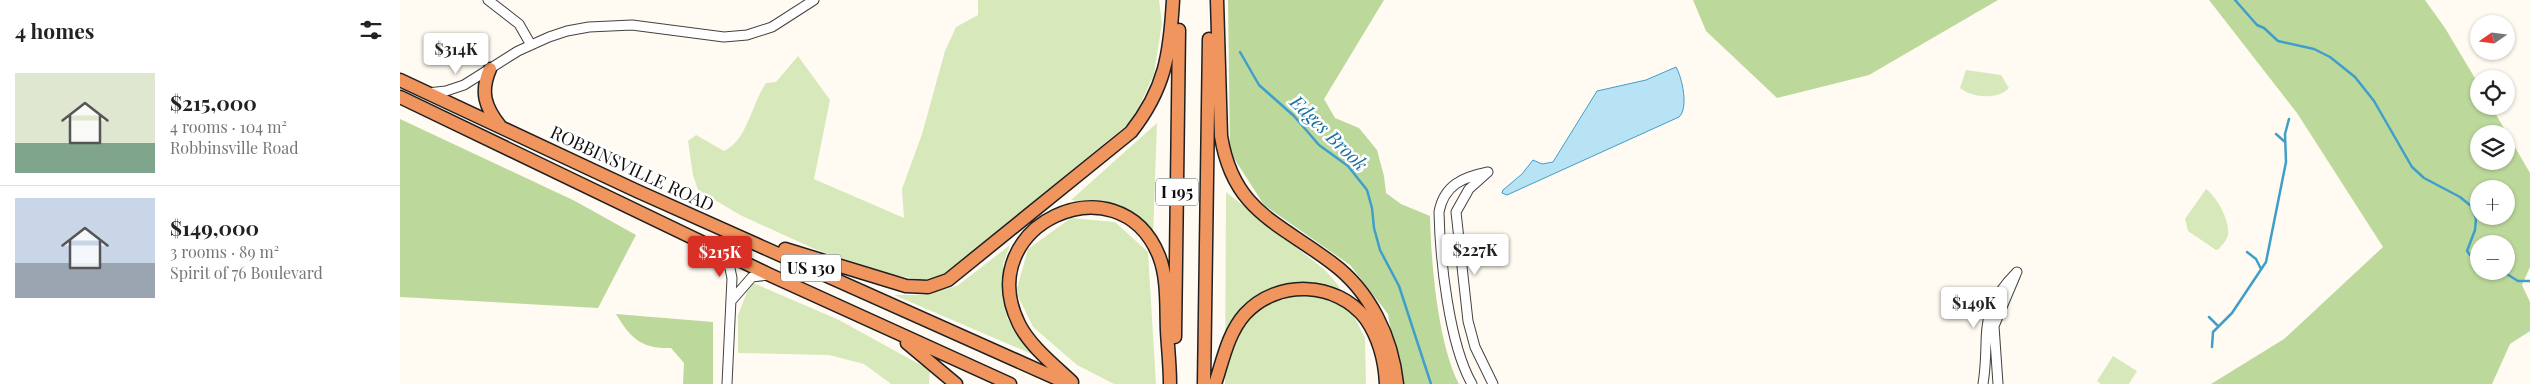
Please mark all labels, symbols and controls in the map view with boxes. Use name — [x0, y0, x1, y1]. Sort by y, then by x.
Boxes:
north arrow — [2470, 15, 2515, 60]
map controls — [2470, 15, 2515, 280]
text: 4 homes — [15, 16, 94, 44]
icon: filters — [357, 16, 385, 44]
pin: $314K — [421, 32, 491, 75]
text: $314K — [435, 38, 477, 59]
button: locate — [2470, 70, 2515, 115]
text: $215,000 — [170, 88, 257, 116]
water label: Edges Brook — [1284, 88, 1374, 176]
icon: home — [55, 93, 115, 153]
text: 4 rooms · 104 m² — [170, 116, 287, 137]
street label: ROBBINSVILLE ROAD — [547, 120, 718, 217]
button: layers — [2470, 125, 2515, 170]
text: Robbinsville Road — [170, 137, 299, 158]
road number: I 195 — [1156, 178, 1198, 206]
button: + — [2470, 180, 2515, 225]
text: $149,000 — [170, 213, 259, 241]
icon: home — [55, 218, 115, 278]
pin: $227K — [1440, 234, 1510, 276]
button: − — [2470, 235, 2515, 280]
pin: $215K — [685, 236, 755, 278]
text: $227K — [1453, 239, 1497, 260]
text: 3 rooms · 89 m² — [170, 241, 279, 262]
text: $215K — [699, 241, 741, 262]
road number: US 130 — [781, 254, 841, 282]
text: Spirit of 76 Boulevard — [170, 262, 323, 283]
pin: $149K — [1939, 286, 2009, 329]
text: $149K — [1952, 292, 1996, 313]

